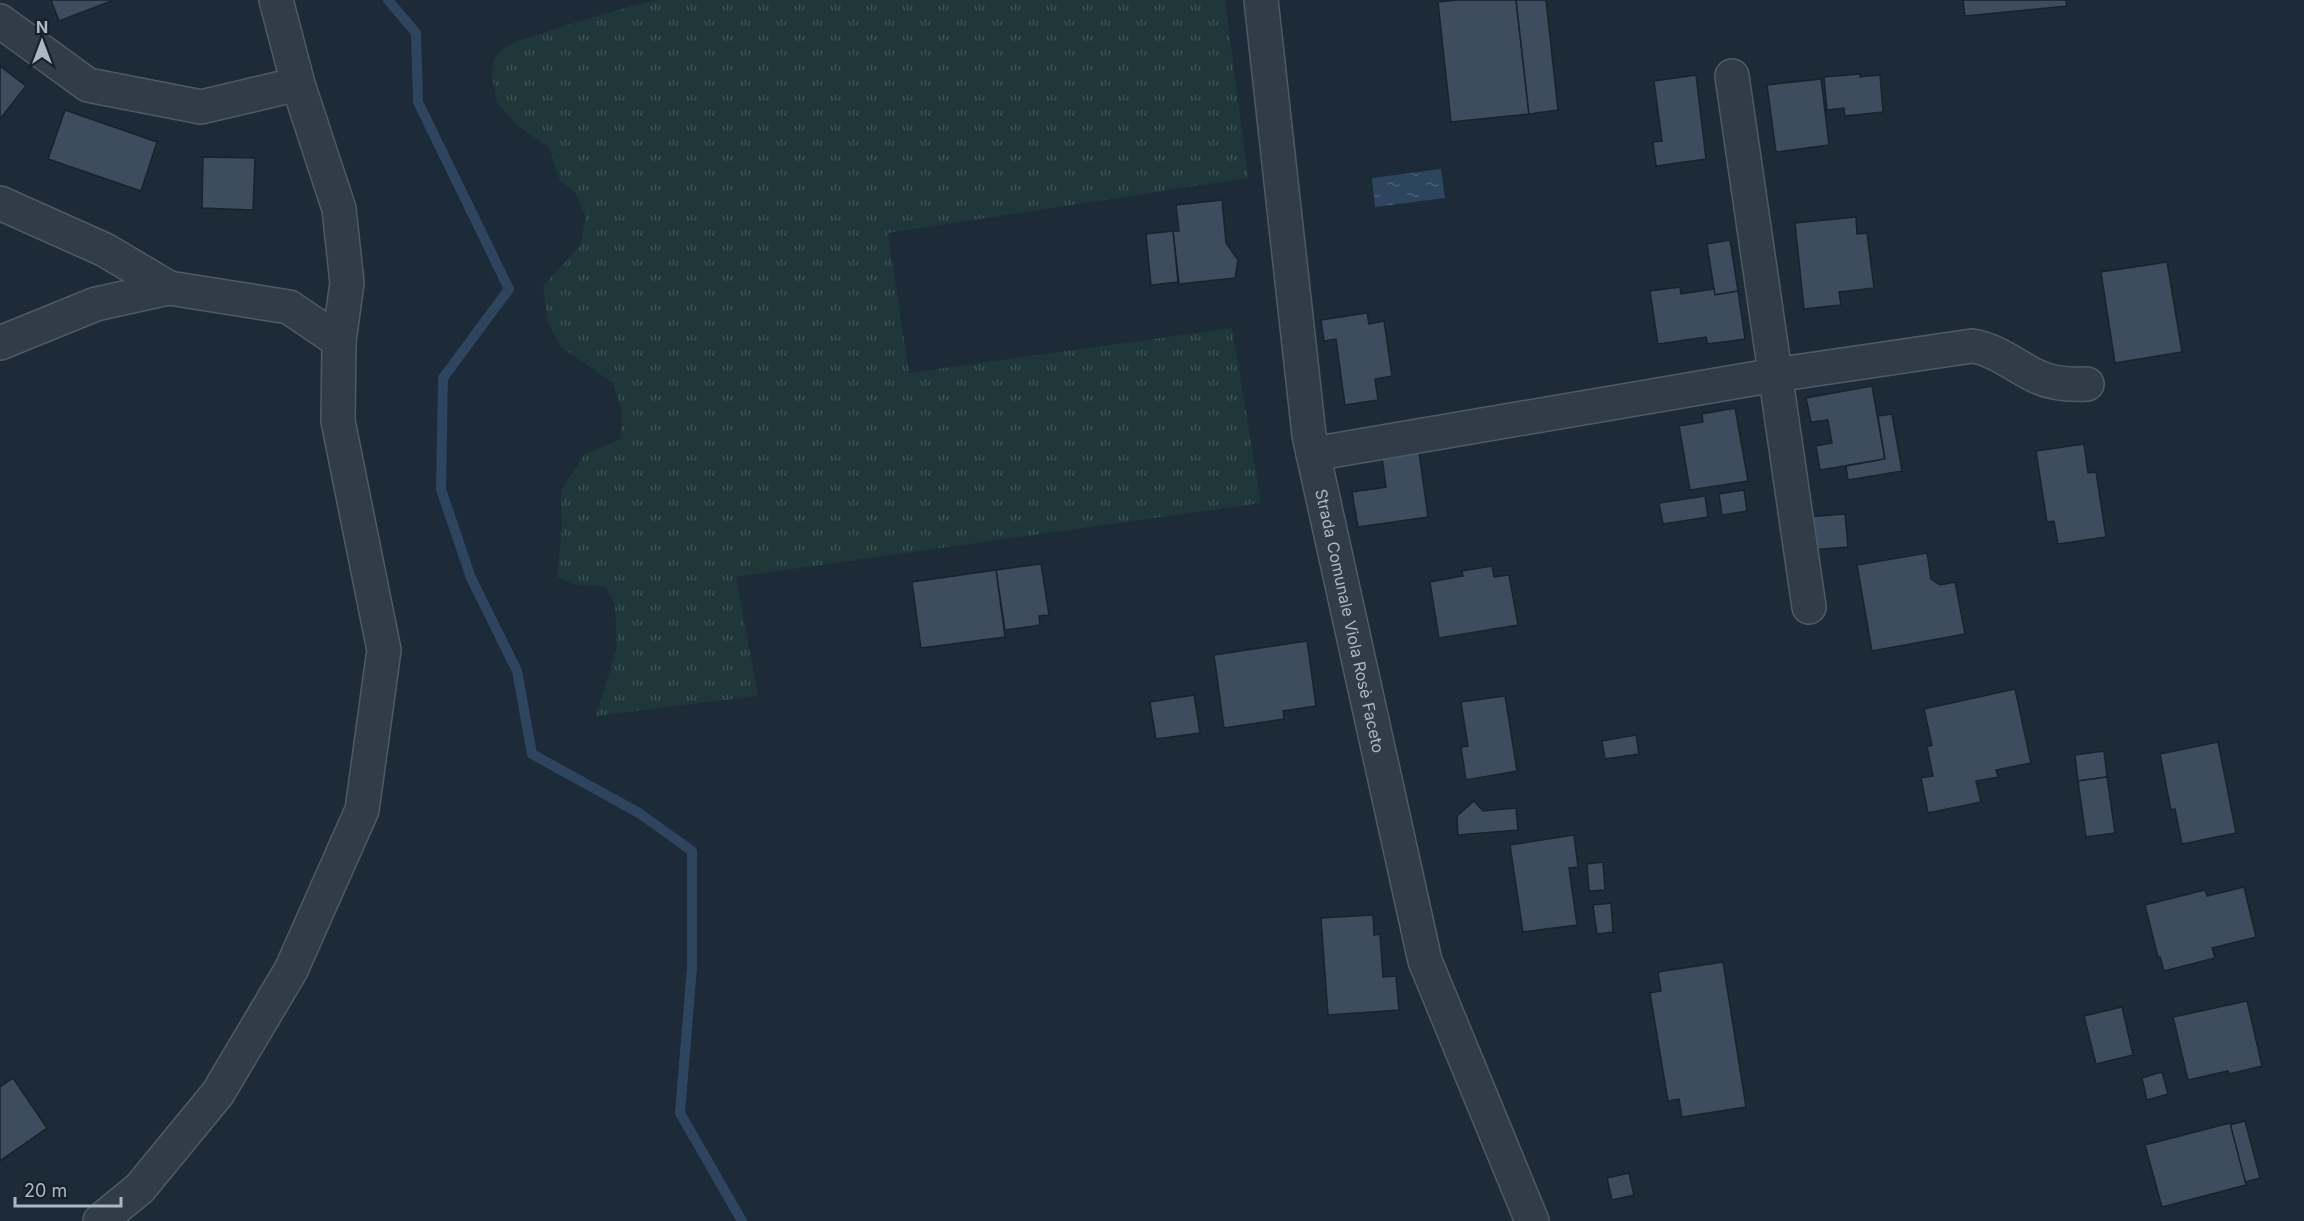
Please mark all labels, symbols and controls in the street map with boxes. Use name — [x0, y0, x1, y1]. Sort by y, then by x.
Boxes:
north arrow — [12, 12, 72, 72]
text: N — [36, 17, 48, 37]
street label: Strada Comunale Viola Rosè Faceto — [1311, 487, 1389, 755]
scale bar — [15, 1170, 122, 1208]
text: 20 m — [24, 1180, 67, 1201]

